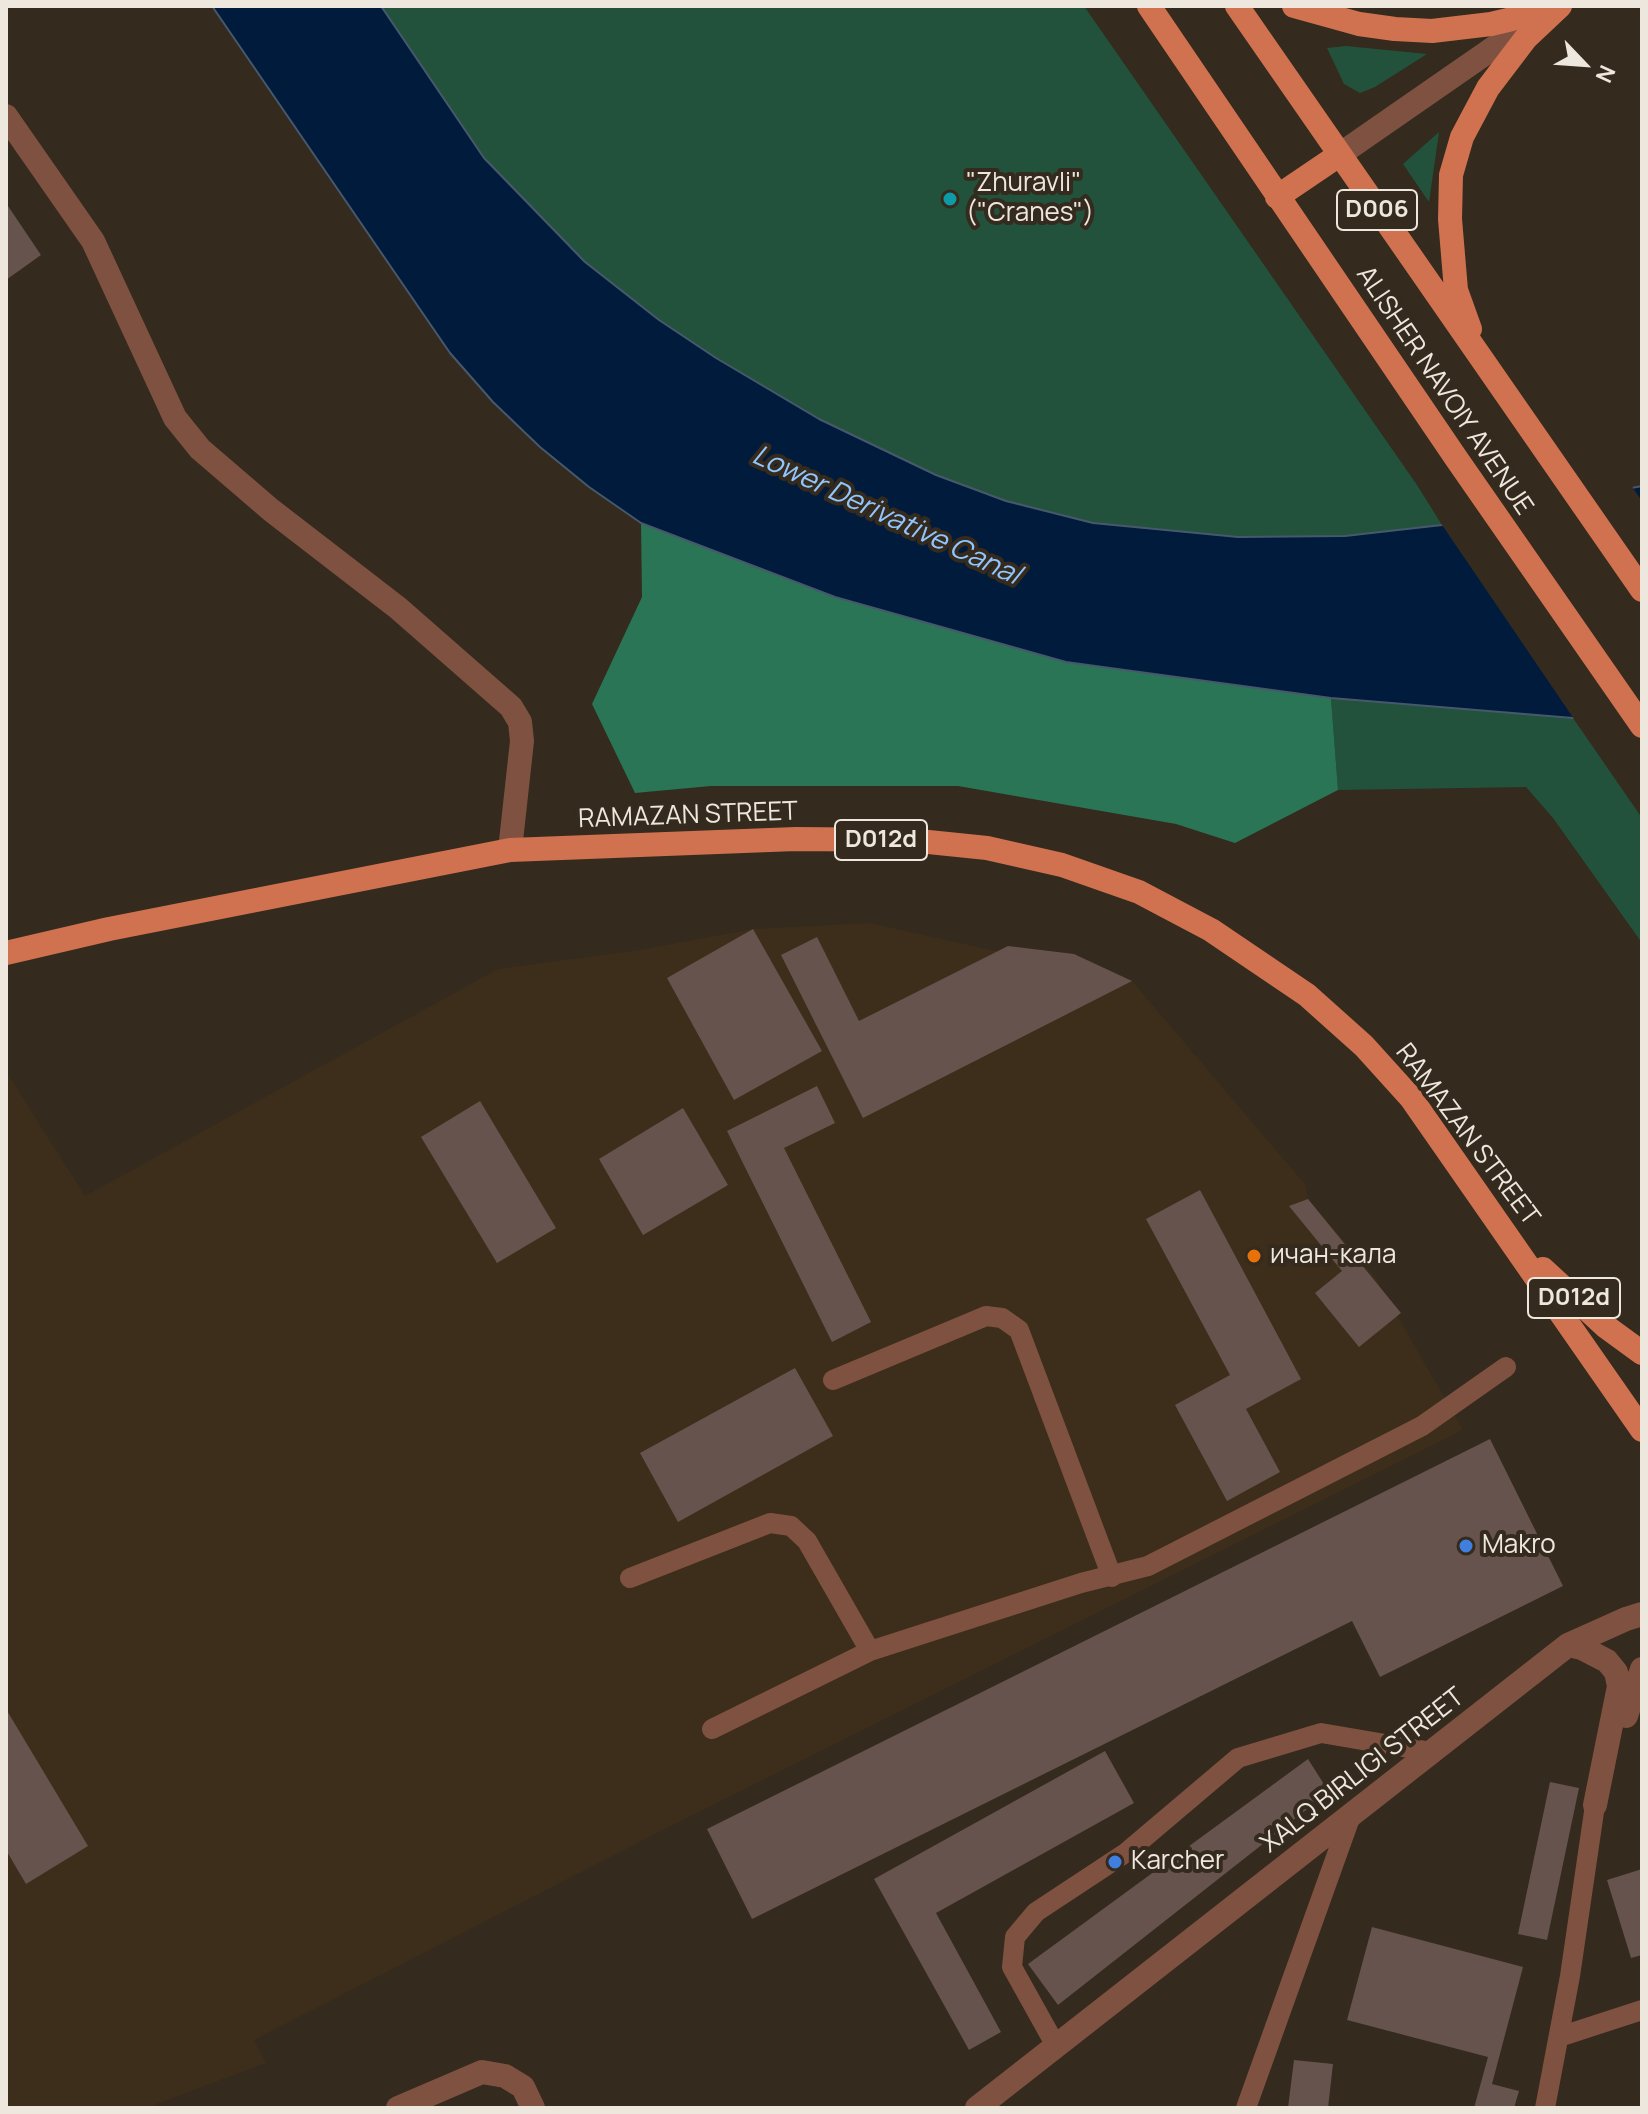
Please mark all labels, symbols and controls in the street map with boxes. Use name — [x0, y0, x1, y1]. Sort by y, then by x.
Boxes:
north arrow — [1544, 24, 1624, 104]
text: N — [1589, 61, 1623, 88]
place label: "Zhuravli" ("Cranes") — [966, 168, 1094, 230]
marker: "Zhuravli" ("Cranes") — [941, 190, 959, 208]
road number: D006 — [1337, 190, 1417, 230]
street label: ALISHER NAVOIY AVENUE — [1349, 261, 1539, 521]
water label: Lower Derivative Canal — [747, 439, 1025, 593]
street label: RAMAZAN STREET — [578, 797, 798, 835]
road number: D012d — [835, 820, 927, 860]
street label: RAMAZAN STREET — [1388, 1038, 1546, 1232]
place label: ичан-кала — [1270, 1240, 1396, 1272]
marker: ичан-кала — [1245, 1247, 1263, 1265]
road number: D012d — [1528, 1278, 1620, 1318]
place label: Makro — [1482, 1530, 1556, 1562]
marker: Makro — [1457, 1537, 1475, 1555]
street label: XALQ BIRLIGI STREET — [1255, 1682, 1471, 1860]
place label: Karcher — [1131, 1846, 1224, 1878]
marker: Karcher — [1106, 1853, 1124, 1871]

